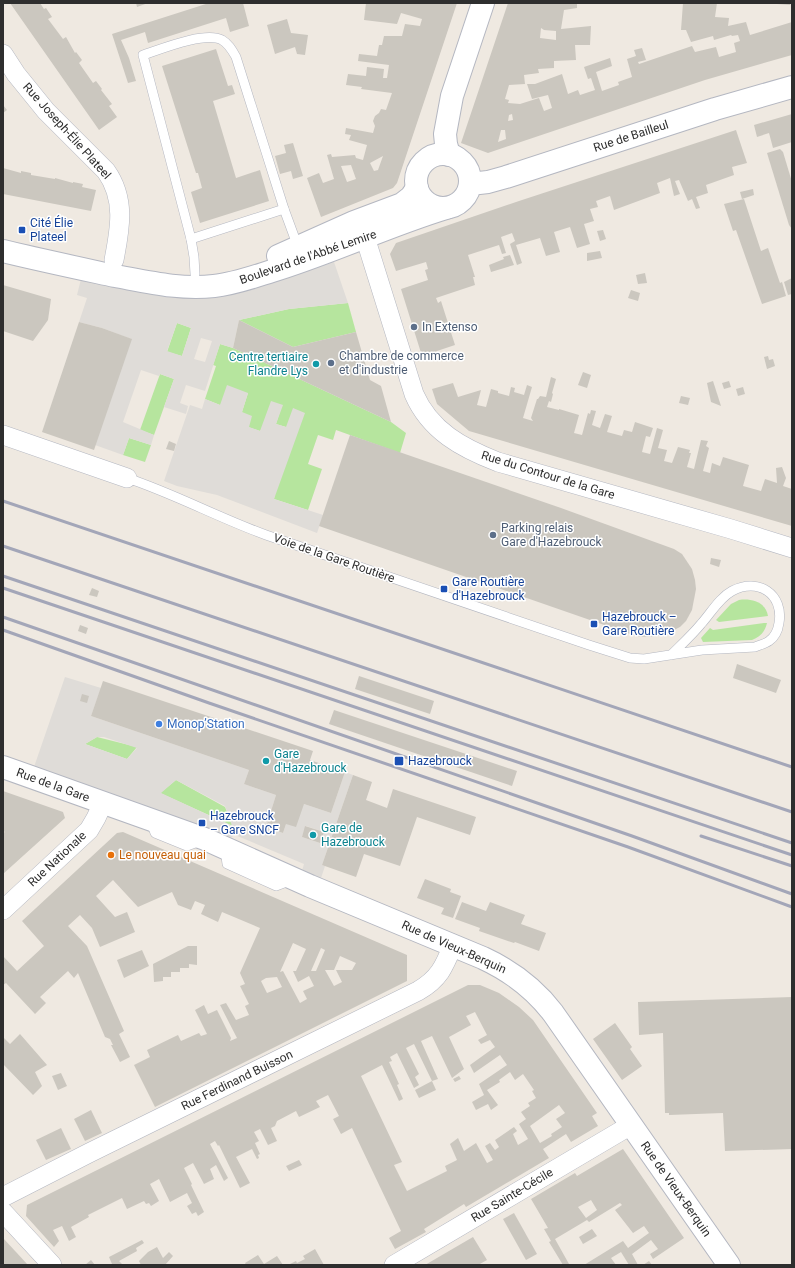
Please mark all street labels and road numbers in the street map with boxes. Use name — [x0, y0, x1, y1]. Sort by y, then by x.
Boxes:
street label: Rue Joseph-Élie Plateel — [20, 79, 115, 182]
street label: Rue de Bailleul — [592, 117, 670, 155]
street label: Boulevard de l'Abbé Lemire — [238, 227, 378, 287]
street label: Rue du Contour de la Gare — [480, 448, 616, 502]
street label: Voie de la Gare Routière — [271, 531, 397, 585]
street label: Rue de la Gare — [14, 765, 92, 805]
street label: Rue Nationale — [25, 828, 89, 890]
street label: Rue de Vieux-Berquin — [400, 918, 508, 976]
street label: Rue Ferdinand Buisson — [179, 1047, 295, 1113]
street label: Rue de Vieux-Berquin — [638, 1139, 714, 1239]
street label: Rue Sainte-Cécile — [469, 1165, 555, 1225]

